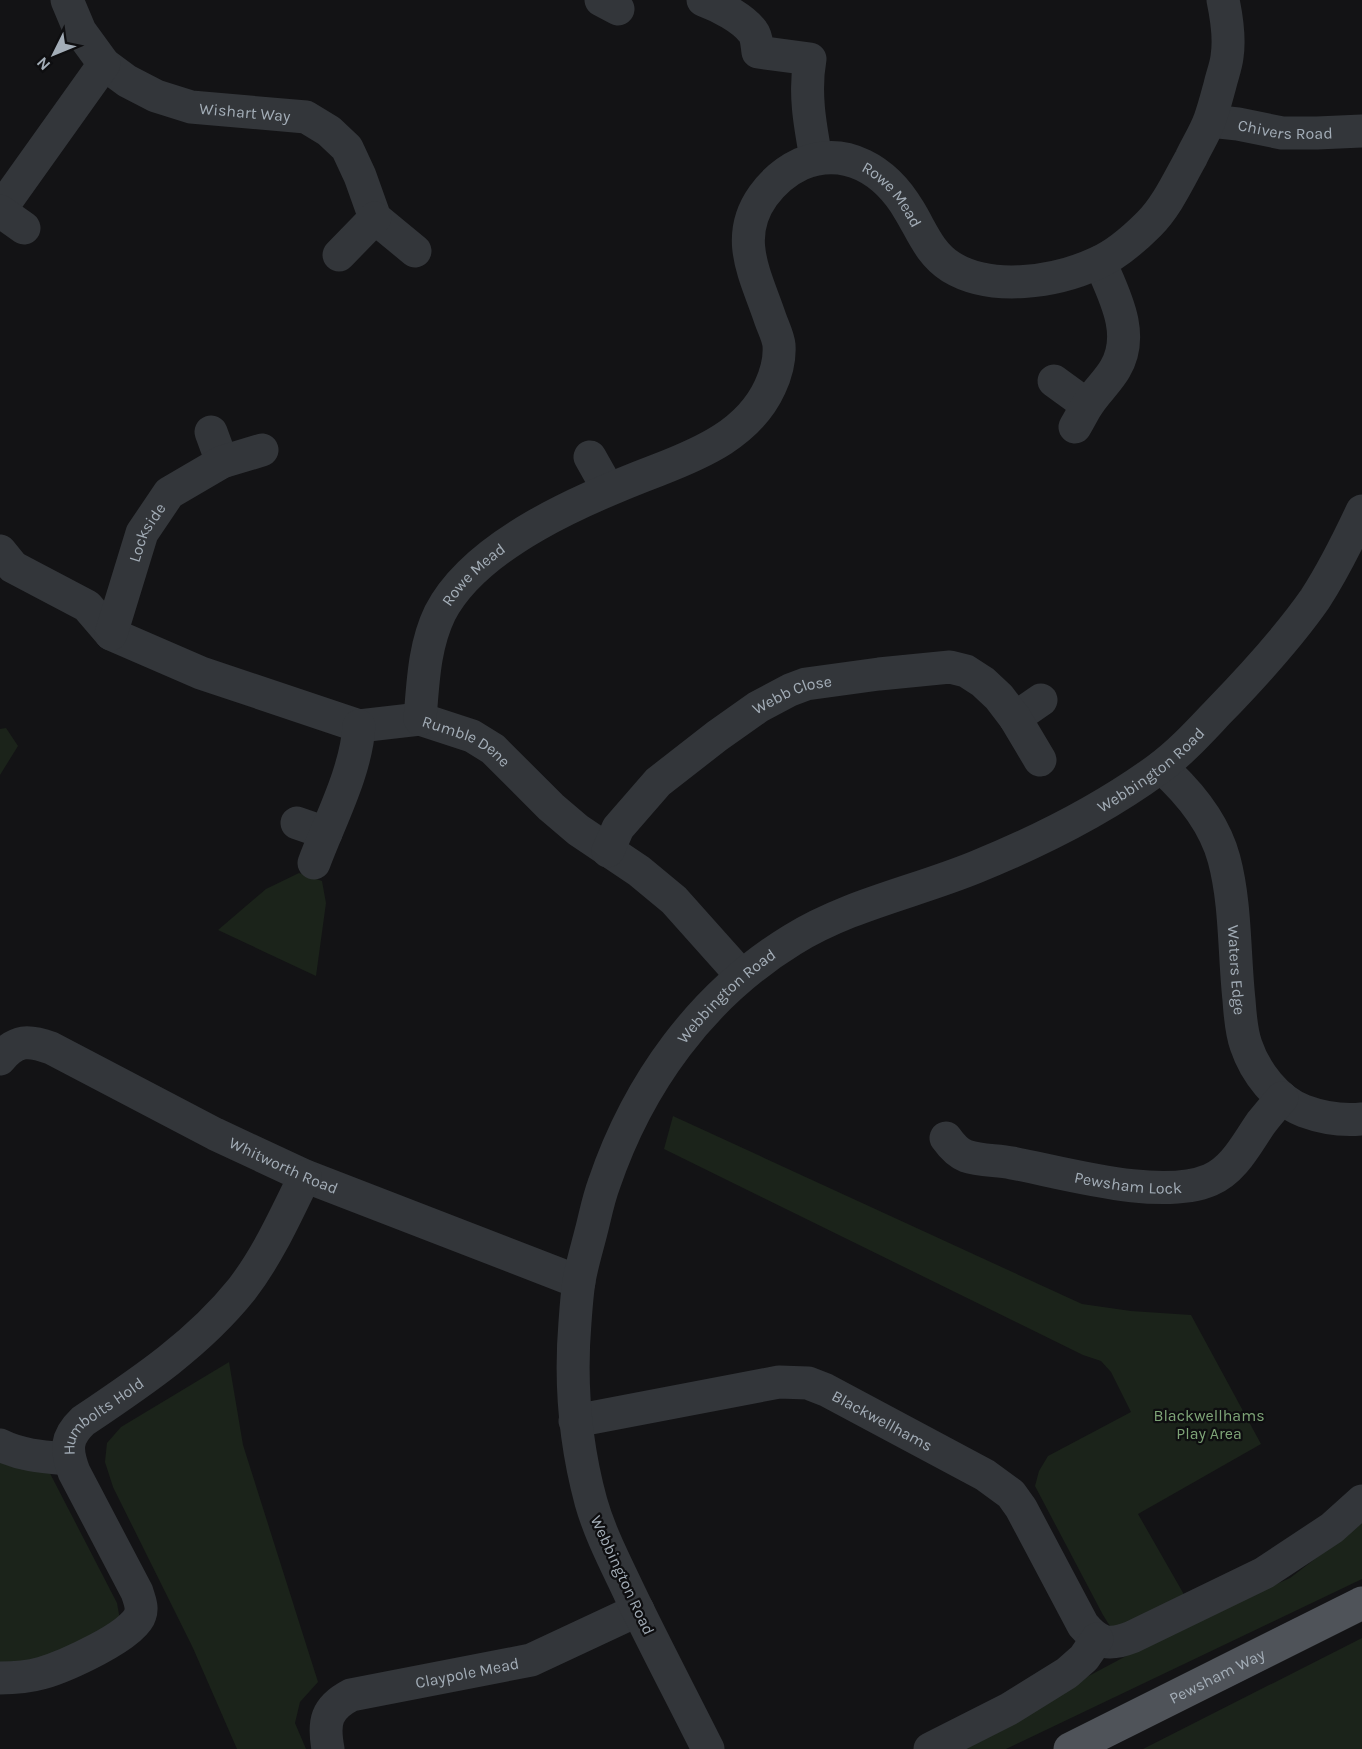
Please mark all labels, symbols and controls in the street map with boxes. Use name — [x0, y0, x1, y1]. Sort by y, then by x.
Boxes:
north arrow — [24, 24, 84, 84]
text: N — [33, 53, 54, 75]
street label: Wishart Way — [198, 99, 292, 126]
street label: Chivers Road — [1236, 115, 1333, 143]
street label: Rowe Mead — [859, 158, 926, 230]
street label: Lockside — [125, 499, 170, 564]
street label: Rowe Mead — [438, 539, 509, 610]
street label: Webb Close — [749, 672, 833, 718]
street label: Rumble Dene — [420, 711, 514, 771]
street label: Webbington Road — [1094, 723, 1208, 816]
street label: Waters Edge — [1224, 924, 1249, 1016]
street label: Webbington Road — [673, 945, 779, 1047]
street label: Whitworth Road — [226, 1133, 341, 1198]
street label: Pewsham Lock — [1073, 1167, 1183, 1198]
street label: Humbolts Hold — [59, 1373, 147, 1455]
street label: Blackwellhams — [829, 1386, 936, 1455]
park label: Blackwellhams Play Area — [1153, 1406, 1265, 1443]
street label: Webbington Road — [587, 1513, 659, 1638]
street label: Pewsham Way — [1166, 1644, 1268, 1708]
street label: Claypole Mead — [414, 1654, 521, 1692]

